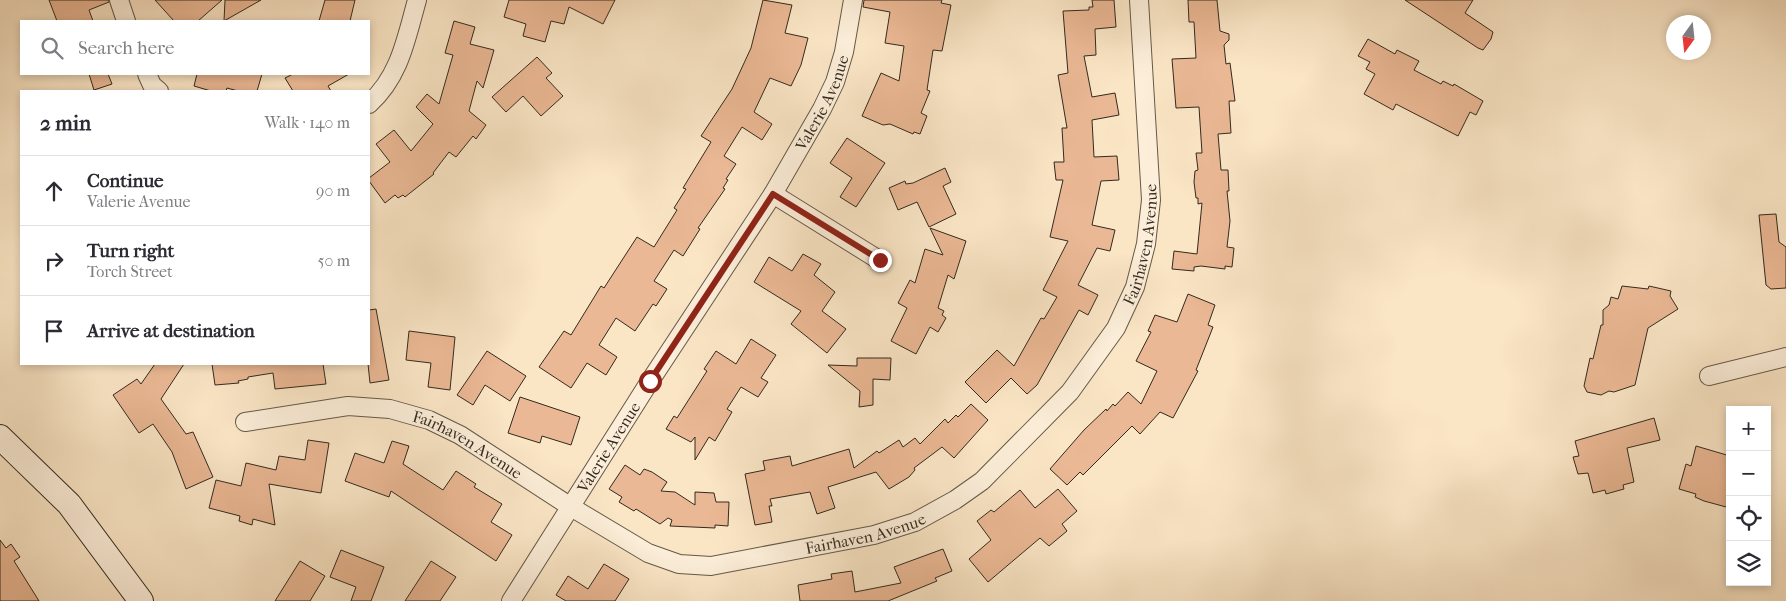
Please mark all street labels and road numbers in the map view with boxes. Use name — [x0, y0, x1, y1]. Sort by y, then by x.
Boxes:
street label: Valerie Avenue — [791, 53, 853, 155]
street label: Fairhaven Avenue — [1119, 183, 1161, 308]
street label: Valerie Avenue — [572, 399, 644, 497]
street label: Fairhaven Avenue — [410, 407, 526, 483]
street label: Fairhaven Avenue — [804, 509, 929, 558]

